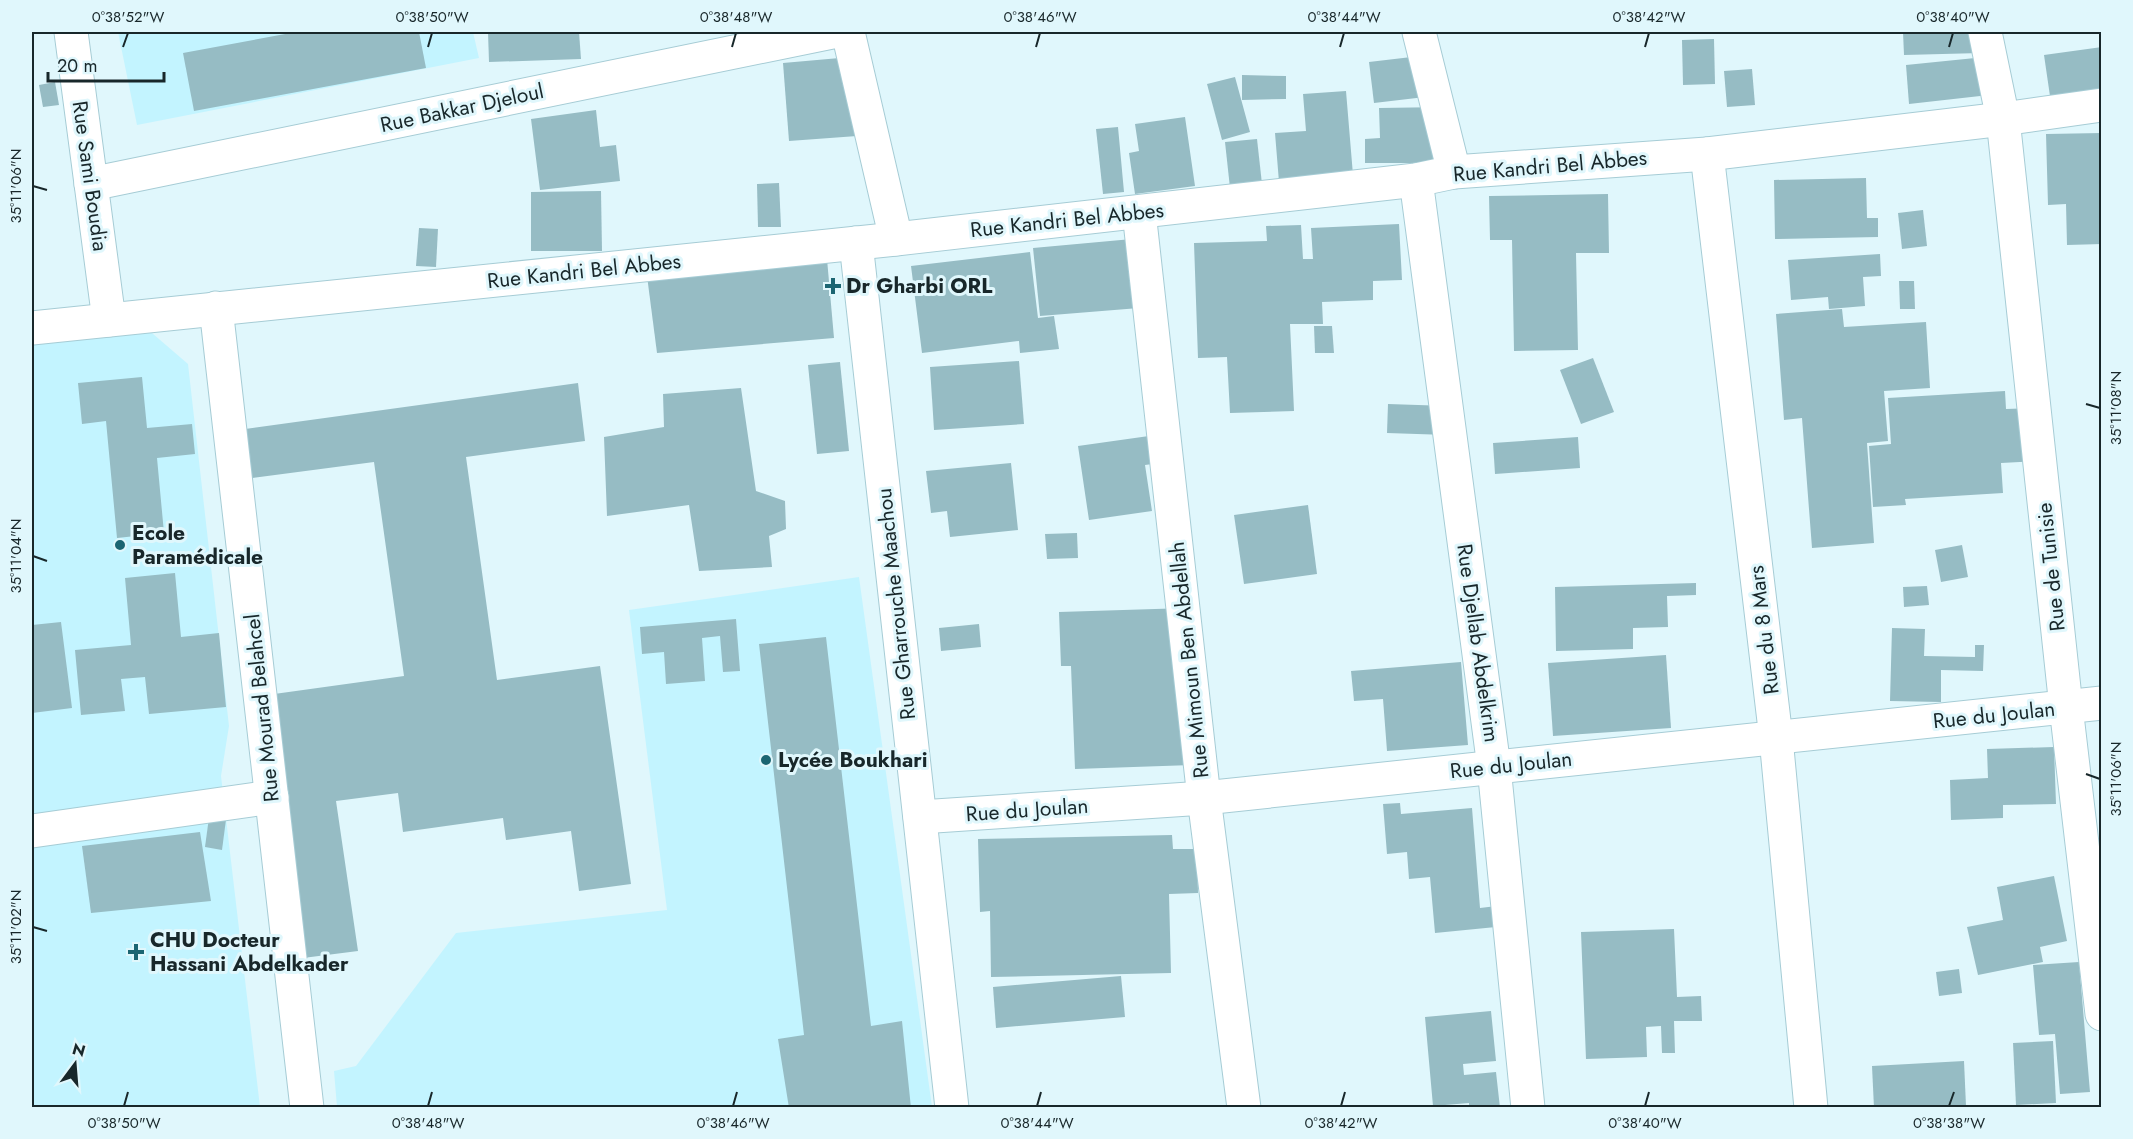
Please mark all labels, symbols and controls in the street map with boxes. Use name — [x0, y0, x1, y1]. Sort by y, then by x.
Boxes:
text: 0°38'52"W — [92, 6, 164, 28]
text: 0°38'50"W — [395, 6, 469, 28]
text: 0°38'48"W — [700, 6, 772, 28]
text: 0°38'46"W — [1003, 6, 1077, 28]
text: 0°38'44"W — [1307, 6, 1381, 28]
text: 0°38'42"W — [1613, 6, 1686, 28]
text: 0°38'40"W — [1916, 6, 1990, 28]
scale bar — [48, 45, 164, 83]
text: 20 m — [57, 53, 97, 79]
street label: Rue Bakkar Djeloul — [378, 76, 546, 140]
street label: Rue Sami Boudia — [65, 99, 115, 253]
street label: Rue Kandri Bel Abbes — [1452, 143, 1648, 189]
text: 35°11'06"N — [5, 149, 27, 223]
street label: Rue Kandri Bel Abbes — [969, 195, 1165, 245]
street label: Rue Kandri Bel Abbes — [486, 246, 682, 296]
place label: Dr Gharbi ORL — [846, 271, 992, 301]
marker: Dr Gharbi ORL — [824, 277, 842, 295]
text: 35°11'08"N — [2105, 371, 2127, 445]
street label: Rue Gharrouche Maachou — [869, 487, 923, 721]
street label: Rue de Tunisie — [2029, 501, 2073, 633]
place label: Ecole Paramédicale — [132, 518, 263, 572]
text: 35°11'04"N — [5, 519, 27, 593]
marker: Ecole Paramédicale — [113, 538, 127, 552]
street label: Rue Mimoun Ben Abdellah — [1162, 540, 1216, 780]
street label: Rue Djellab Abdelkrim — [1449, 542, 1507, 744]
street label: Rue du 8 Mars — [1741, 564, 1787, 696]
street label: Rue Mourad Belahcel — [237, 612, 287, 804]
street label: Rue du Joulan — [1931, 694, 2057, 736]
text: 35°11'06"N — [2105, 742, 2127, 816]
street label: Rue du Joulan — [1448, 744, 1574, 786]
place label: Lycée Boukhari — [778, 745, 928, 775]
marker: Lycée Boukhari — [759, 753, 773, 767]
street label: Rue du Joulan — [965, 791, 1089, 829]
text: 35°11'02"N — [5, 890, 27, 964]
place label: CHU Docteur Hassani Abdelkader — [150, 925, 349, 979]
marker: CHU Docteur Hassani Abdelkader — [127, 943, 145, 961]
north arrow — [45, 1034, 105, 1094]
text: N — [70, 1037, 88, 1063]
text: 0°38'50"W — [87, 1112, 161, 1134]
text: 0°38'48"W — [392, 1112, 464, 1134]
text: 0°38'46"W — [696, 1112, 770, 1134]
text: 0°38'44"W — [1000, 1112, 1074, 1134]
text: 0°38'42"W — [1305, 1112, 1378, 1134]
text: 0°38'40"W — [1608, 1112, 1682, 1134]
text: 0°38'38"W — [1913, 1112, 1985, 1134]

